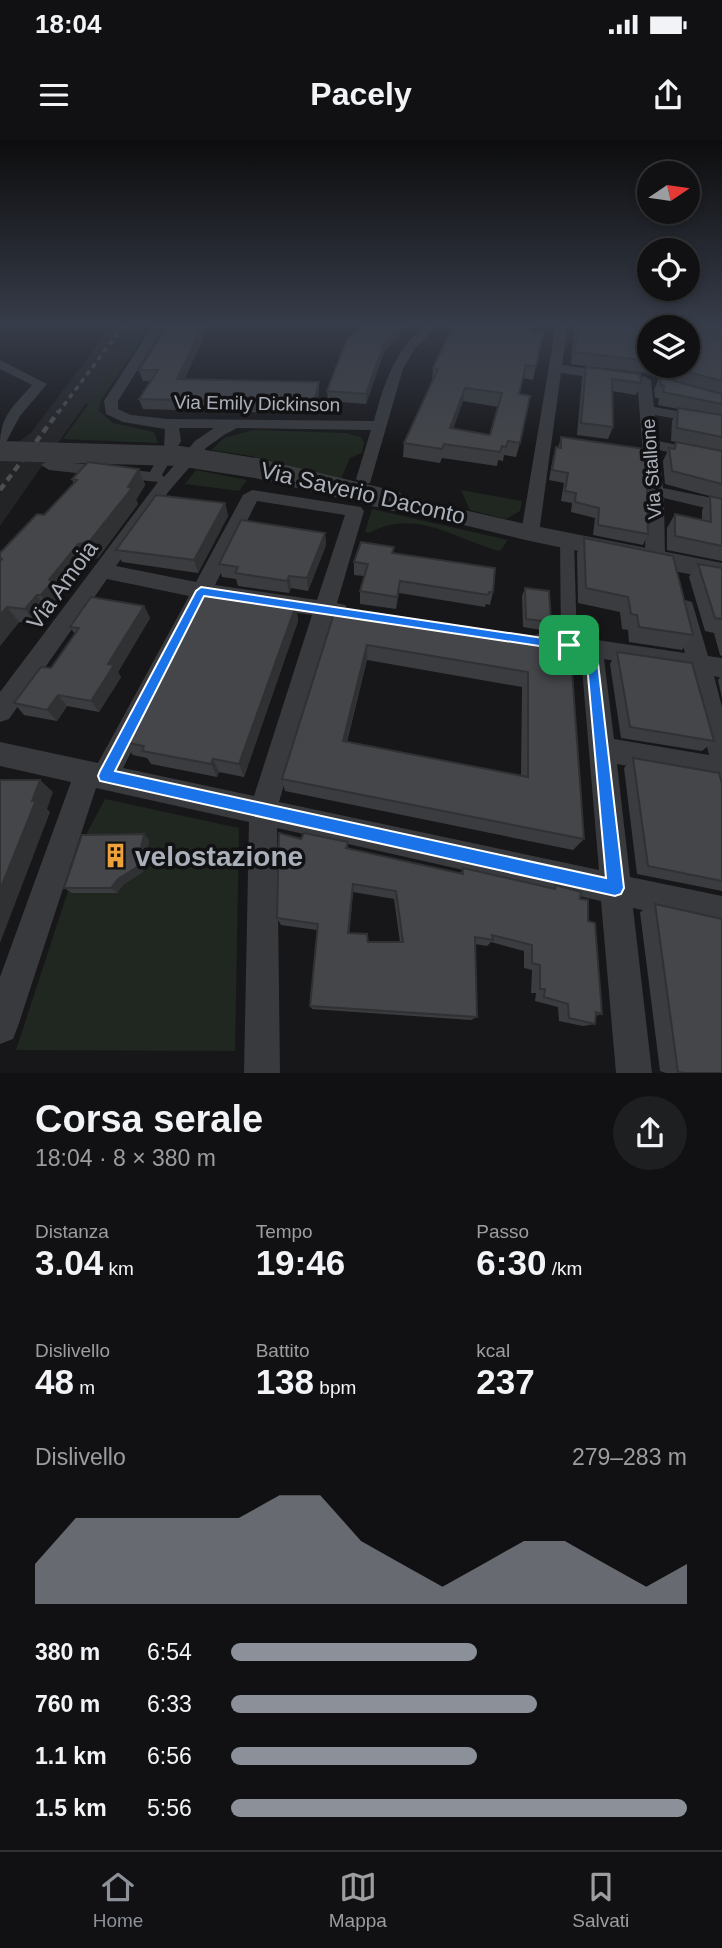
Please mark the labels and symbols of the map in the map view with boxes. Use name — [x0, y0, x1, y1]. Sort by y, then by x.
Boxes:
north arrow — [637, 161, 700, 224]
street label: Via Emily Dickinson — [174, 392, 340, 415]
street label: Via Stallone — [637, 418, 665, 520]
street label: Via Saverio Daconto — [258, 457, 468, 529]
street label: Via Amoia — [21, 535, 103, 634]
pin — [539, 615, 599, 675]
place label: velostazione — [135, 841, 303, 872]
building icon: velostazione — [101, 842, 129, 870]

